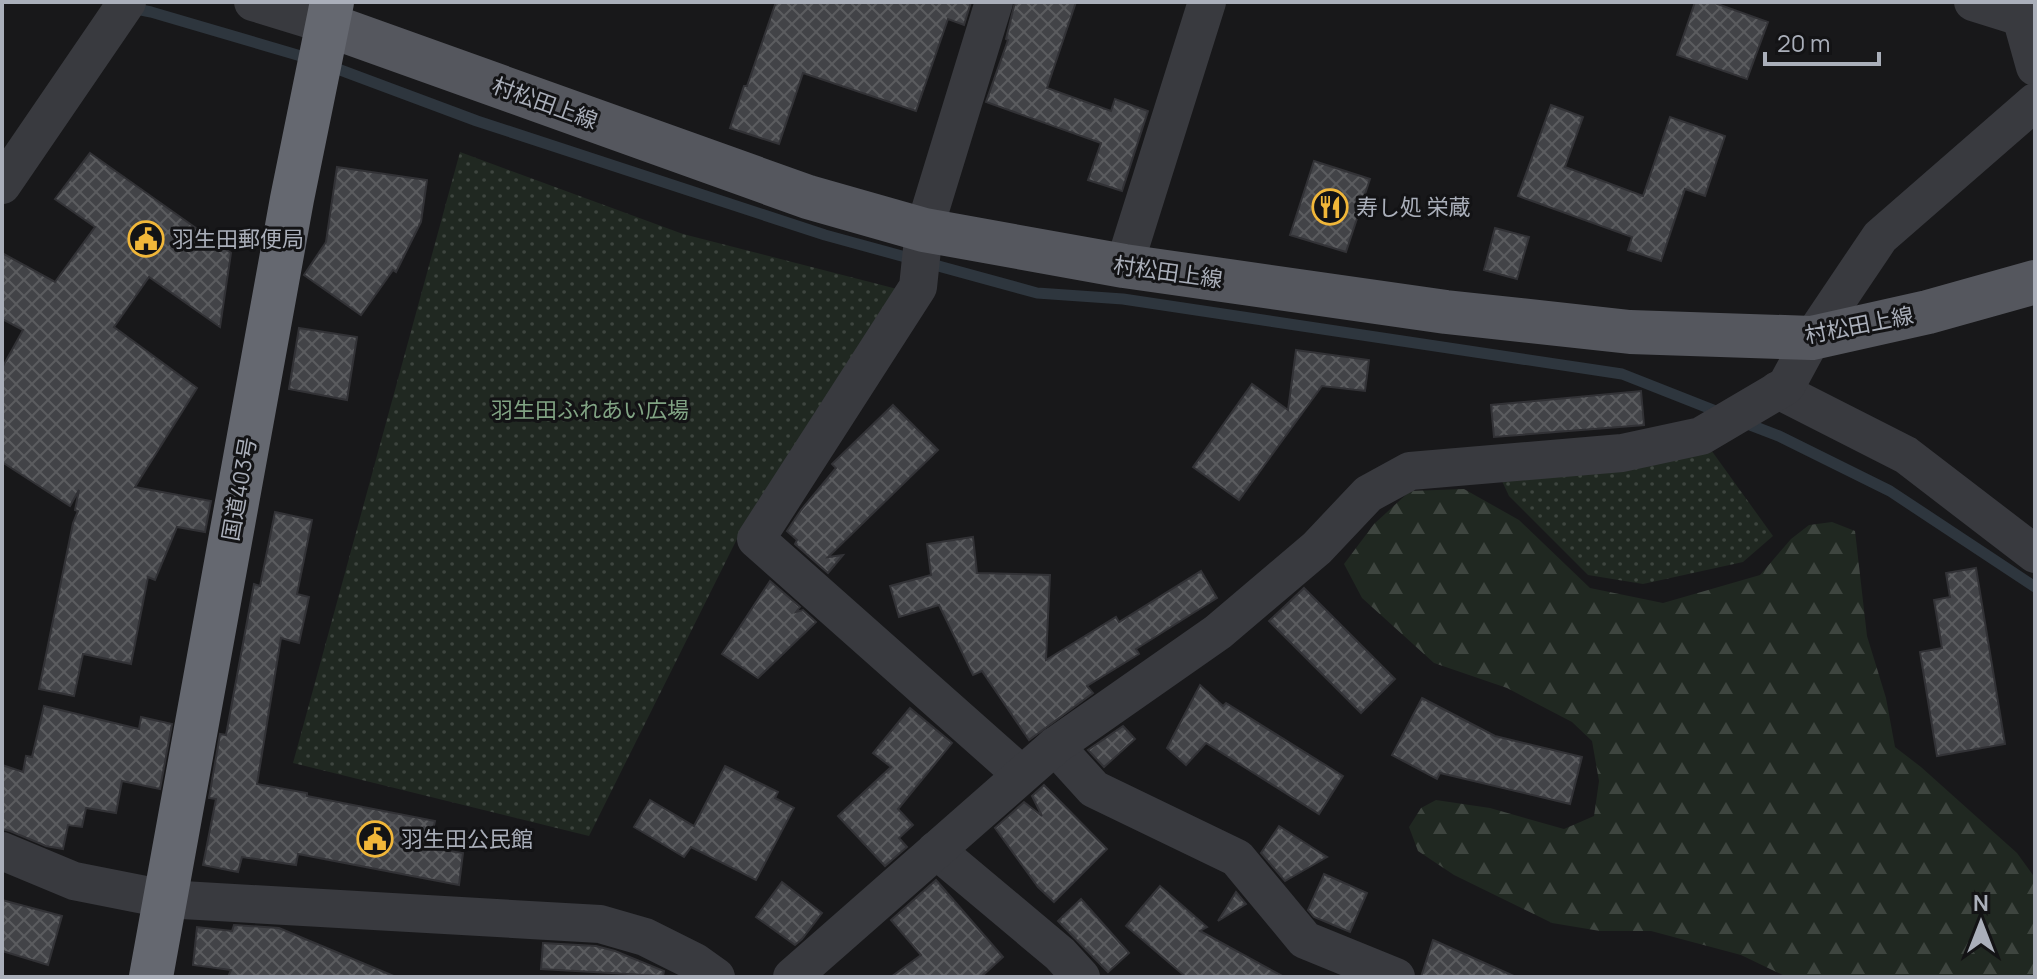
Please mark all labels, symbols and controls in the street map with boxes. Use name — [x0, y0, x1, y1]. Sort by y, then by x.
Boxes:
scale bar — [1765, 16, 1879, 66]
text: 20 m — [1777, 26, 1830, 59]
street label: 村松田上線 — [488, 70, 602, 136]
restaurant icon: 寿し処 栄蔵 — [1311, 188, 1349, 226]
place label: 寿し処 栄蔵 — [1356, 192, 1470, 222]
public building icon: 羽生田郵便局 — [127, 220, 165, 258]
place label: 羽生田郵便局 — [172, 224, 304, 254]
street label: 村松田上線 — [1111, 249, 1225, 295]
street label: 村松田上線 — [1802, 300, 1916, 350]
park label: 羽生田ふれあい広場 — [491, 395, 689, 425]
street label: 国道403号 — [215, 435, 263, 543]
public building icon: 羽生田公民館 — [356, 820, 394, 858]
place label: 羽生田公民館 — [401, 824, 533, 854]
north arrow — [1941, 883, 2021, 963]
text: N — [1973, 888, 1989, 918]

